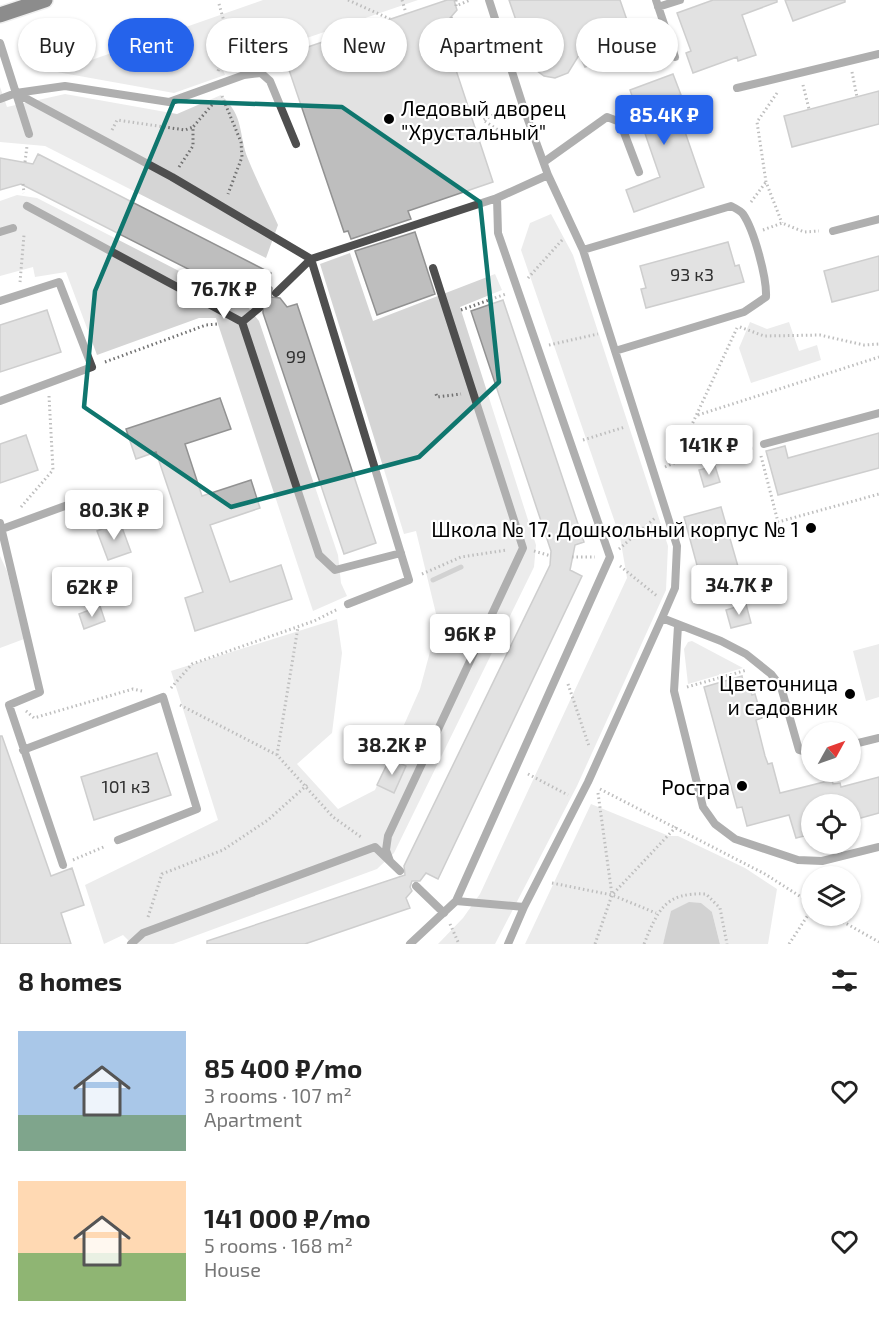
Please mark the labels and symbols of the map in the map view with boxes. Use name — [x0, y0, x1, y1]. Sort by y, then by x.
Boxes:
place label: Ледовый дворец "Хрустальный" — [401, 95, 566, 145]
pin: 85.4K ₽ — [609, 95, 719, 146]
marker: Ледовый дворец "Хрустальный" — [382, 112, 396, 126]
house number: 93 к3 — [670, 263, 714, 285]
pin: 76.7K ₽ — [169, 269, 279, 320]
house number: 99 — [286, 345, 306, 367]
pin: 141K ₽ — [660, 425, 758, 476]
pin: 80.3K ₽ — [59, 490, 169, 541]
place label: Школа № 17. Дошкольный корпус № 1 — [431, 516, 799, 542]
marker: Школа № 17. Дошкольный корпус № 1 — [804, 521, 818, 535]
pin: 34.7K ₽ — [684, 565, 794, 616]
pin: 62K ₽ — [50, 567, 134, 618]
pin: 96K ₽ — [428, 614, 512, 665]
place label: Цветочница и садовник — [719, 670, 838, 719]
marker: Цветочница и садовник — [843, 687, 857, 701]
north arrow — [801, 722, 861, 782]
pin: 38.2K ₽ — [337, 725, 447, 776]
place label: Ростра — [661, 774, 730, 799]
house number: 101 к3 — [102, 775, 150, 797]
marker: Ростра — [735, 779, 749, 793]

